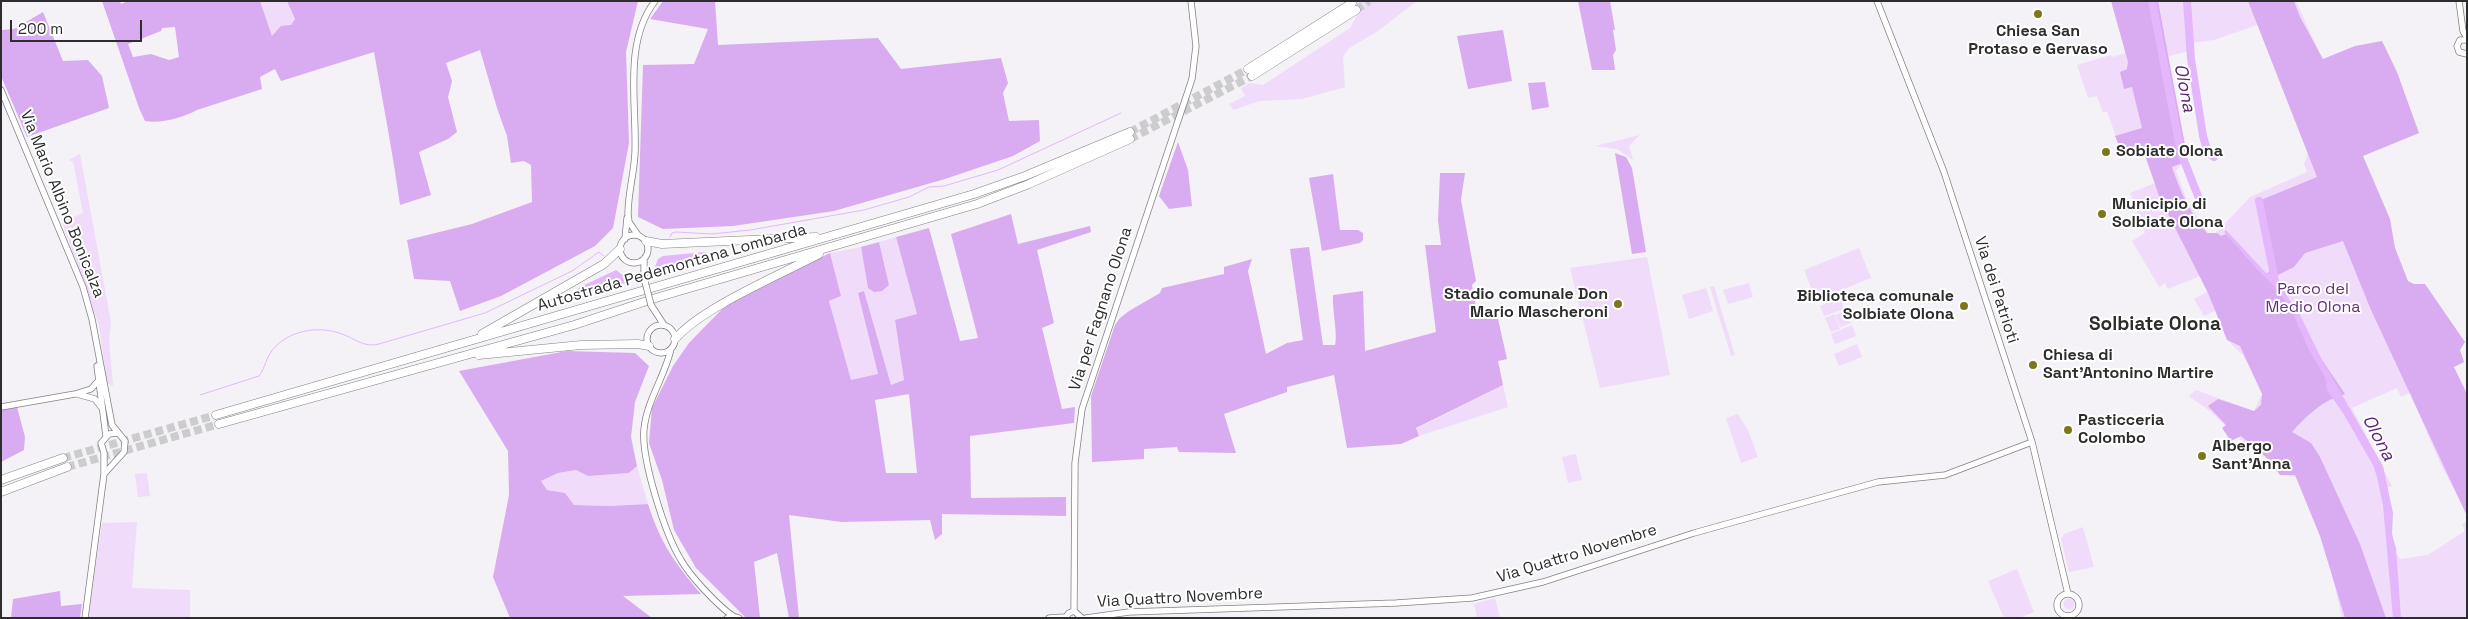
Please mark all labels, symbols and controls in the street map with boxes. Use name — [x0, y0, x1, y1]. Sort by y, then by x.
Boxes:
marker: Chiesa San Protaso e Gervaso — [2032, 8, 2044, 20]
scale bar — [12, 10, 145, 42]
text: 200 m — [18, 19, 63, 38]
place label: Chiesa San Protaso e Gervaso — [1968, 22, 2108, 60]
water label: Olona — [2169, 62, 2199, 114]
street label: Via Mario Albino Bonicalza — [16, 107, 108, 301]
place label: Sobiate Olona — [2116, 142, 2223, 162]
marker: Sobiate Olona — [2100, 146, 2112, 158]
place label: Municipio di Solbiate Olona — [2112, 195, 2223, 233]
marker: Municipio di Solbiate Olona — [2096, 208, 2108, 220]
street label: Autostrada Pedemontana Lombarda — [535, 220, 809, 316]
street label: Via per Fagnano Olona — [1065, 225, 1137, 393]
street label: Via dei Patrioti — [1970, 234, 2022, 346]
park label: Parco del Medio Olona — [2265, 280, 2361, 318]
place label: Stadio comunale Don Mario Mascheroni — [1444, 285, 1608, 323]
place label: Biblioteca comunale Solbiate Olona — [1797, 287, 1954, 325]
marker: Stadio comunale Don Mario Mascheroni — [1612, 298, 1624, 310]
marker: Biblioteca comunale Solbiate Olona — [1958, 300, 1970, 312]
district label: Solbiate Olona — [2089, 314, 2221, 336]
place label: Chiesa di Sant'Antonino Martire — [2043, 346, 2214, 384]
marker: Chiesa di Sant'Antonino Martire — [2027, 359, 2039, 371]
place label: Pasticceria Colombo — [2078, 411, 2164, 449]
water label: Olona — [2357, 411, 2399, 465]
marker: Pasticceria Colombo — [2062, 424, 2074, 436]
place label: Albergo Sant'Anna — [2212, 437, 2291, 475]
marker: Albergo Sant'Anna — [2196, 450, 2208, 462]
street label: Via Quattro Novembre — [1495, 521, 1659, 587]
street label: Via Quattro Novembre — [1096, 584, 1264, 612]

